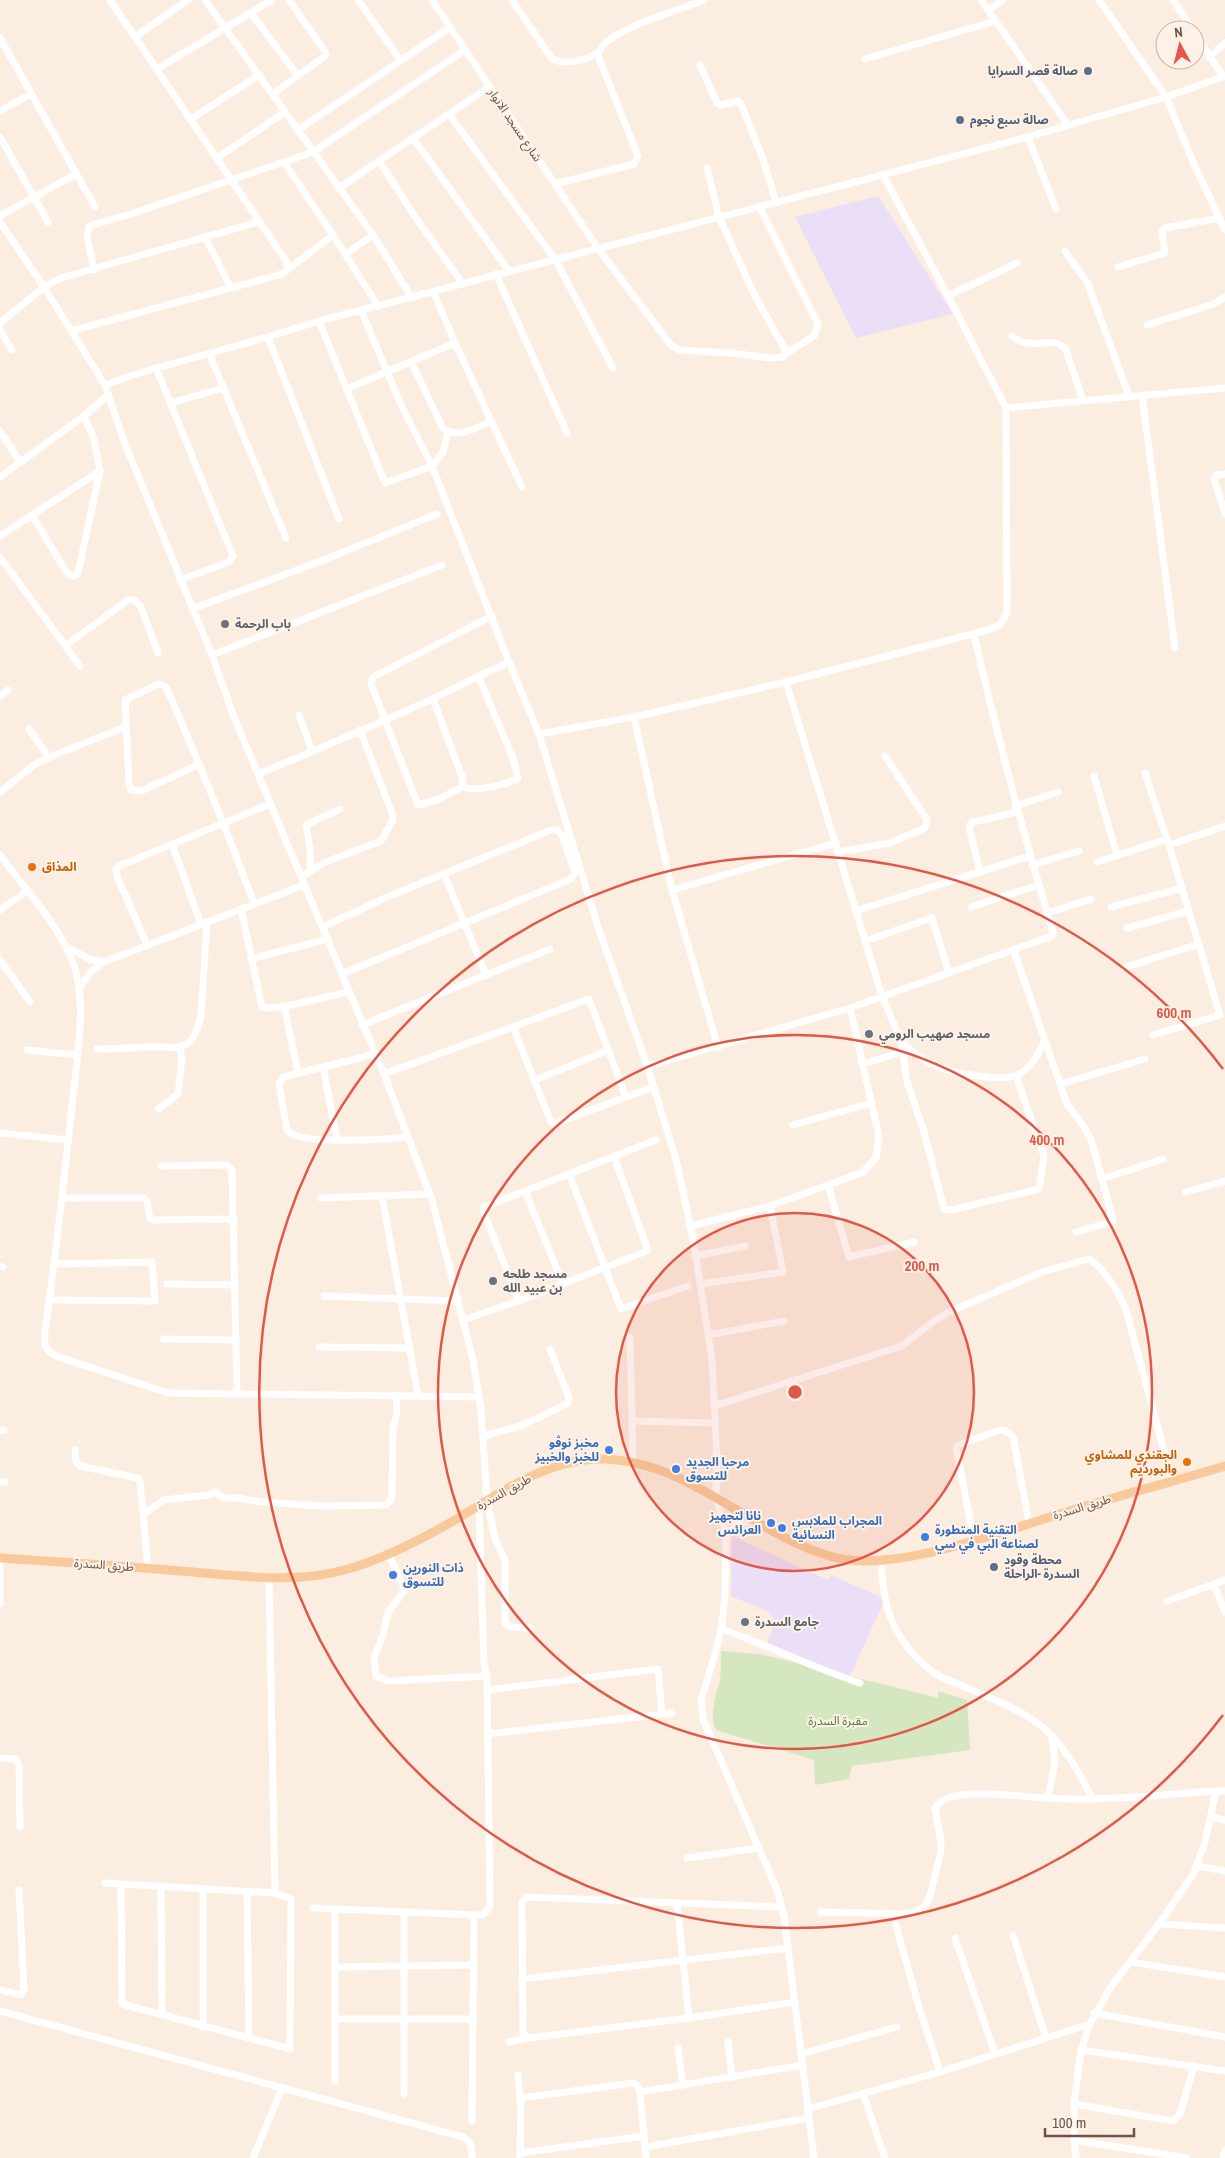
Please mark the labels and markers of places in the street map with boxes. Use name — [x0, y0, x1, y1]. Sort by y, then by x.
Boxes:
place label: صالة قصر السرايا — [988, 63, 1078, 79]
marker: صالة قصر السرايا — [1082, 65, 1094, 77]
place label: صالة سبع نجوم — [970, 112, 1049, 129]
marker: صالة سبع نجوم — [954, 114, 966, 126]
place label: باب الرحمة — [235, 616, 291, 632]
marker: باب الرحمة — [219, 618, 231, 630]
place label: المذاق — [42, 859, 76, 875]
marker: المذاق — [26, 861, 38, 873]
place label: مسجد صهيب الرومي — [879, 1026, 990, 1044]
marker: مسجد صهيب الرومي — [863, 1028, 875, 1040]
place label: مسجد طلحه بن عبيد الله — [503, 1266, 567, 1296]
marker: مسجد طلحه بن عبيد الله — [487, 1275, 499, 1287]
centre of rings — [786, 1383, 804, 1401]
place label: مخبز نوڤو للخبز والخبيز — [534, 1435, 599, 1465]
marker: مخبز نوڤو للخبز والخبيز — [603, 1444, 615, 1456]
place label: الجقندي للمشاوي والبورديم — [1085, 1447, 1177, 1478]
place label: مرحبا الجديد للتسوق — [686, 1454, 749, 1484]
marker: الجقندي للمشاوي والبورديم — [1181, 1456, 1193, 1468]
marker: مرحبا الجديد للتسوق — [670, 1463, 682, 1475]
place label: نانا لتجهيز العرائس — [709, 1508, 761, 1538]
place label: المجراب للملابس النسائية — [792, 1513, 882, 1543]
marker: نانا لتجهيز العرائس — [765, 1517, 777, 1529]
marker: المجراب للملابس النسائية — [776, 1522, 788, 1534]
place label: التقنية المتطورة لصناعة البي في سي — [935, 1522, 1038, 1554]
marker: التقنية المتطورة لصناعة البي في سي — [919, 1531, 931, 1543]
place label: محطة وقود السدرة -الراحلة — [1004, 1552, 1080, 1582]
place label: ذات النورين للتسوق — [403, 1560, 464, 1590]
marker: محطة وقود السدرة -الراحلة — [988, 1561, 1000, 1573]
marker: ذات النورين للتسوق — [387, 1569, 399, 1581]
place label: جامع السدرة — [755, 1614, 819, 1631]
marker: جامع السدرة — [739, 1616, 751, 1628]

